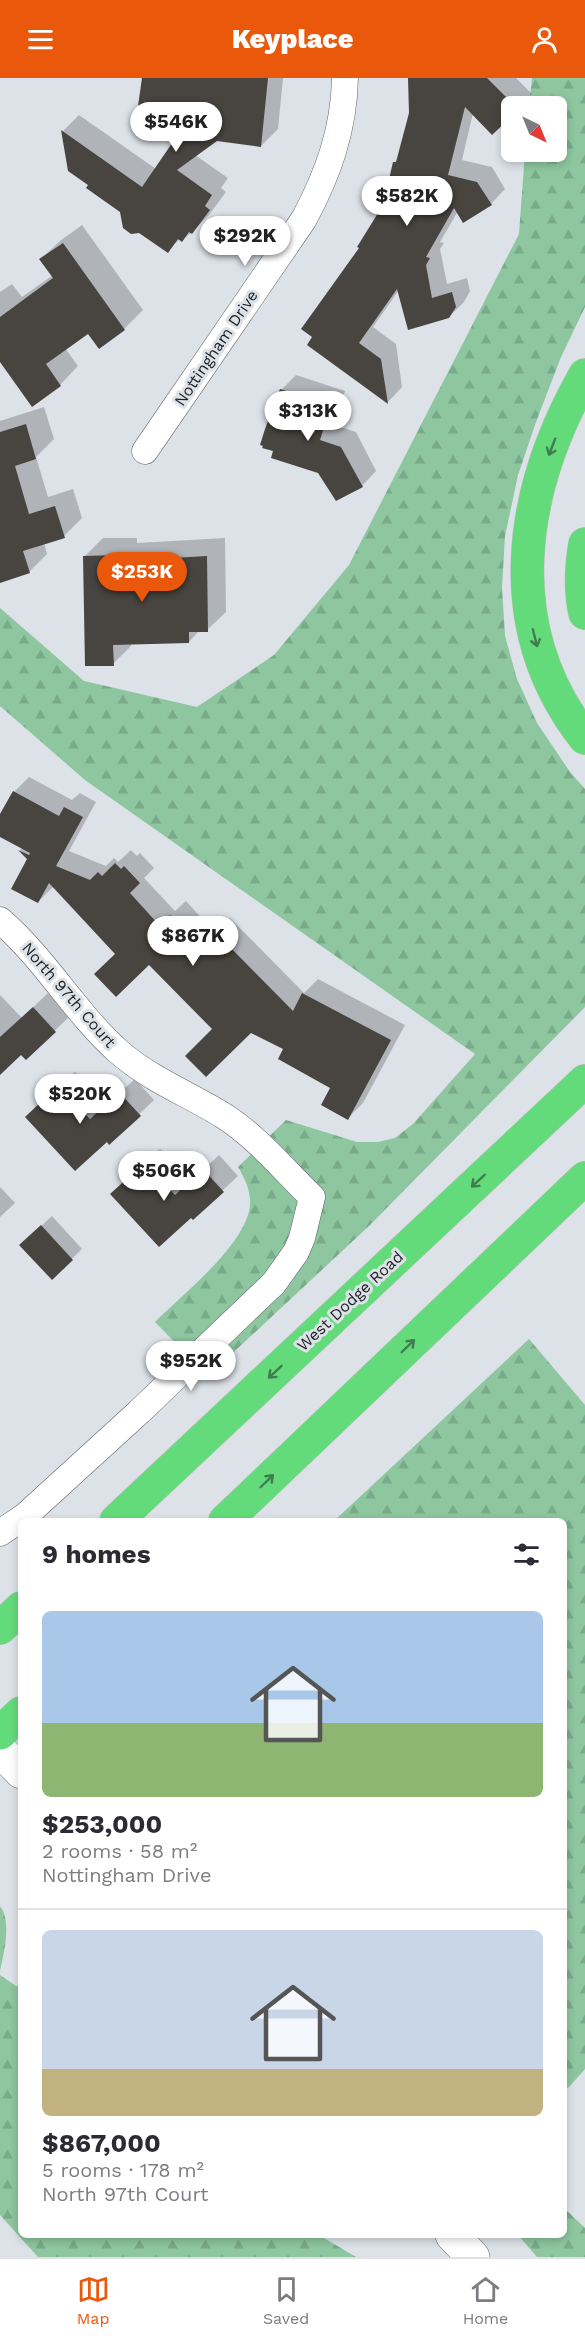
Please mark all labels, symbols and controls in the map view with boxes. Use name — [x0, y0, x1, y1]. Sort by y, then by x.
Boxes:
icon: menu — [24, 23, 57, 56]
text: Keyplace — [232, 23, 353, 55]
icon: person — [528, 23, 561, 56]
north arrow — [501, 96, 567, 162]
map controls — [501, 96, 567, 162]
pin: $546K — [134, 102, 218, 153]
text: $546K — [144, 109, 208, 133]
pin: $582K — [365, 176, 449, 227]
text: $582K — [376, 183, 438, 207]
pin: $292K — [203, 216, 287, 267]
text: $292K — [214, 223, 276, 247]
street label: Nottingham Drive — [170, 286, 262, 410]
pin: $313K — [266, 391, 350, 442]
text: $313K — [278, 398, 338, 422]
one-way arrow — [546, 438, 557, 456]
pin: $253K — [100, 552, 184, 603]
text: $253K — [111, 559, 173, 583]
one-way arrow — [529, 628, 541, 647]
pin: $867K — [151, 916, 235, 967]
text: $867K — [161, 923, 225, 947]
street label: North 97th Court — [18, 939, 120, 1052]
pin: $520K — [38, 1074, 122, 1125]
text: $520K — [48, 1081, 112, 1105]
pin: $506K — [122, 1151, 206, 1202]
text: $506K — [132, 1158, 196, 1182]
one-way arrow — [470, 1174, 485, 1188]
street label: West Dodge Road — [293, 1247, 407, 1355]
one-way arrow — [401, 1339, 416, 1353]
pin: $952K — [149, 1341, 233, 1392]
text: $952K — [160, 1348, 222, 1372]
one-way arrow — [267, 1365, 282, 1379]
one-way arrow — [260, 1474, 275, 1488]
icon: filters — [510, 1538, 543, 1571]
text: 9 homes — [42, 1539, 151, 1569]
icon: home — [239, 1650, 347, 1758]
text: $253,000 — [42, 1809, 162, 1839]
text: 2 rooms · 58 m² — [42, 1839, 197, 1863]
text: Nottingham Drive — [42, 1863, 211, 1887]
icon: home — [239, 1969, 347, 2077]
text: $867,000 — [42, 2128, 161, 2158]
text: 5 rooms · 178 m² — [42, 2158, 204, 2182]
text: North 97th Court — [42, 2182, 208, 2206]
tab: Map — [77, 2273, 110, 2328]
tab: Saved — [263, 2273, 309, 2328]
tab: Home — [463, 2273, 508, 2328]

